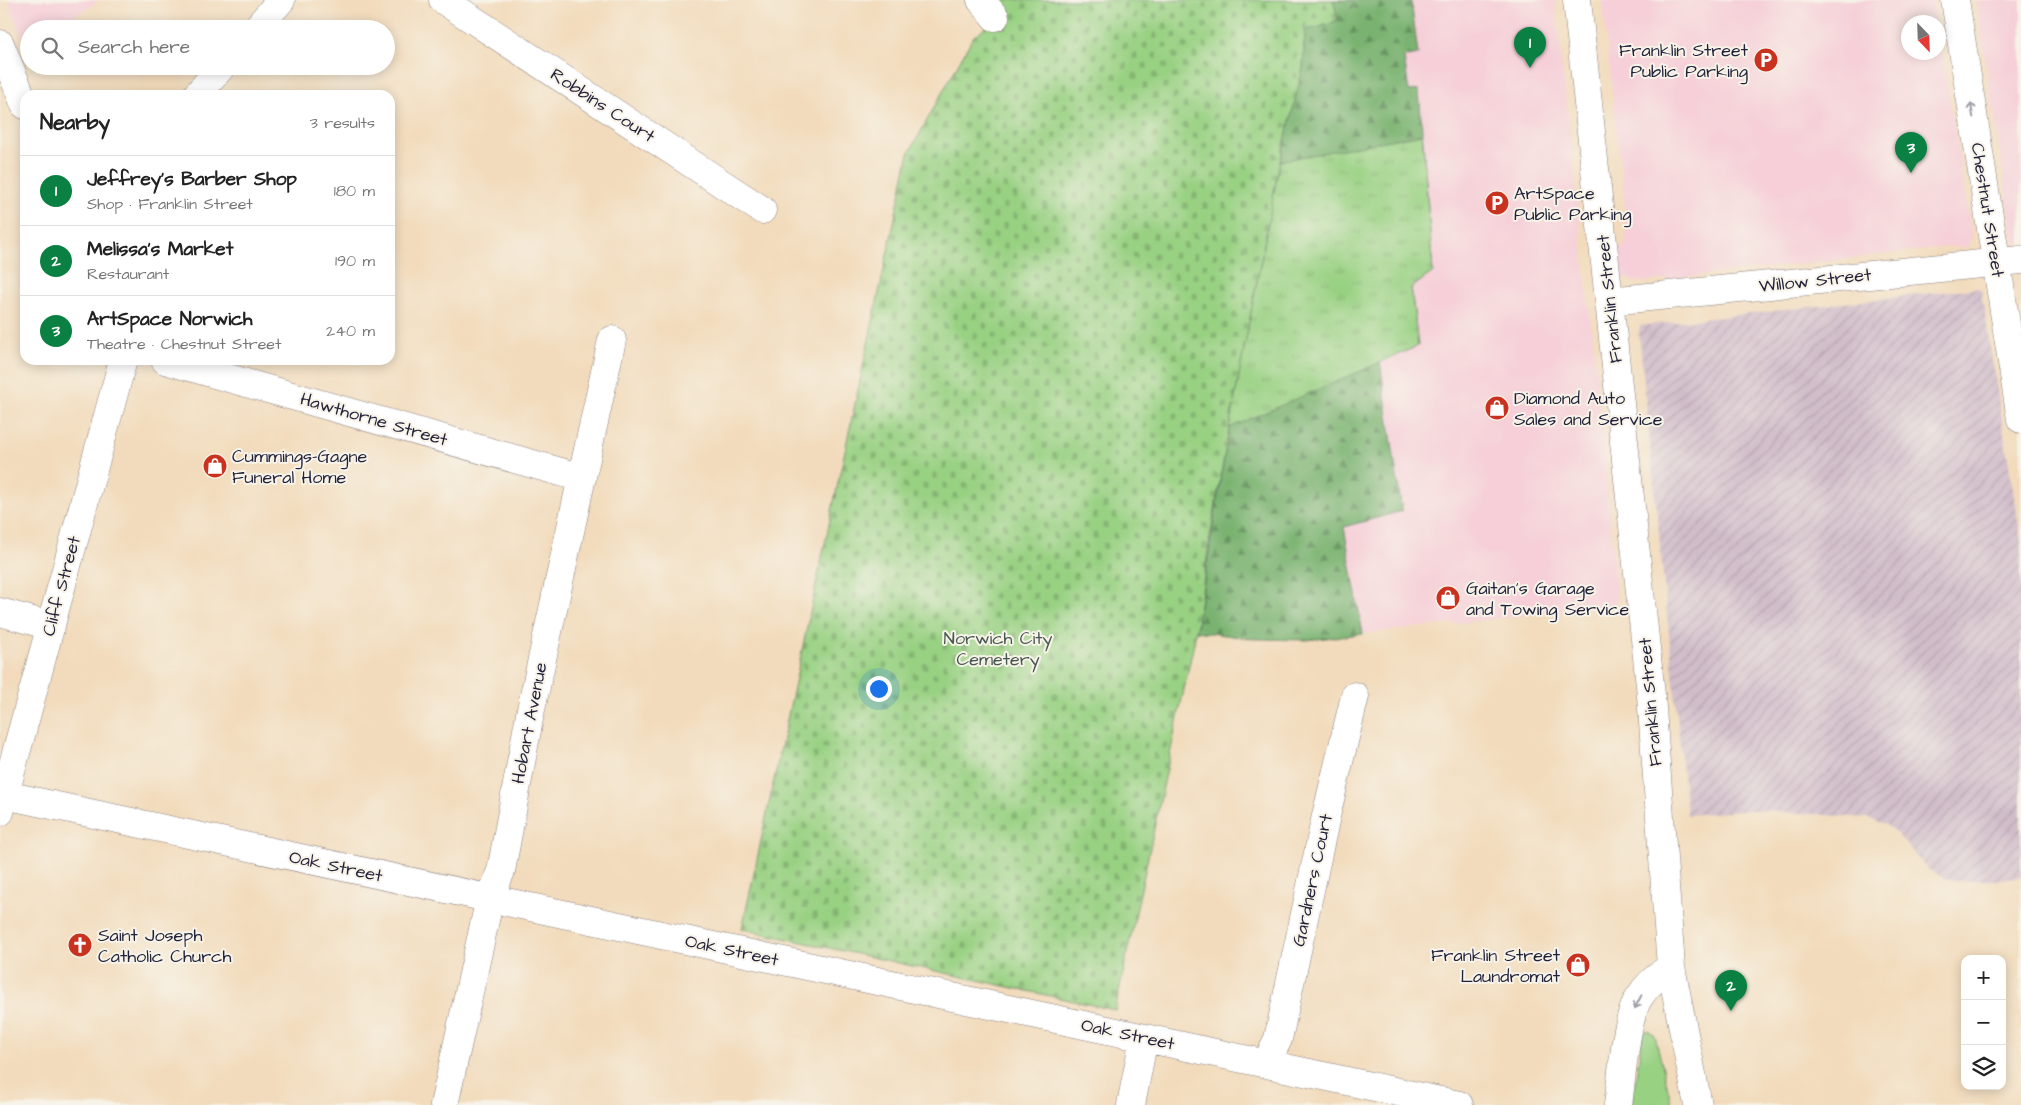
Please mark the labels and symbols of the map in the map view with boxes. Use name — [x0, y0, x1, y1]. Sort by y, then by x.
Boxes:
north arrow — [1901, 15, 1946, 60]
pin: 1 — [1514, 27, 1546, 68]
place label: Franklin Street Public Parking — [1619, 38, 1749, 85]
parking icon: Franklin Street Public Parking — [1753, 47, 1779, 73]
street label: Robbins Court — [545, 62, 661, 149]
one-way arrow — [1967, 102, 1977, 118]
pin: 3 — [1895, 132, 1927, 173]
street label: Chestnut Street — [1965, 141, 2011, 280]
place label: ArtSpace Public Parking — [1514, 181, 1632, 228]
parking icon: ArtSpace Public Parking — [1484, 190, 1510, 216]
street label: Franklin Street — [1590, 233, 1629, 364]
street label: Willow Street — [1758, 262, 1873, 299]
street label: Hawthorne Street — [297, 386, 451, 453]
place label: Diamond Auto Sales and Service — [1514, 386, 1663, 432]
shop icon: Diamond Auto Sales and Service — [1484, 395, 1510, 421]
place label: Cummings–Gagne Funeral Home — [232, 444, 367, 490]
shop icon: Cummings–Gagne Funeral Home — [202, 453, 228, 479]
street label: Cliff Street — [36, 533, 87, 639]
place label: Gaitan's Garage and Towing Service — [1466, 576, 1629, 623]
shop icon: Gaitan's Garage and Towing Service — [1435, 585, 1461, 611]
park label: Norwich City Cemetery — [944, 626, 1052, 673]
street label: Franklin Street — [1632, 636, 1669, 767]
street label: Hobart Avenue — [505, 660, 554, 786]
your location — [866, 676, 892, 702]
street label: Gardners Court — [1286, 811, 1339, 949]
street label: Oak Street — [287, 844, 386, 889]
place label: Saint Joseph Catholic Church — [98, 923, 231, 969]
street label: Oak Street — [683, 928, 782, 973]
church icon: Saint Joseph Catholic Church — [67, 932, 93, 958]
place label: Franklin Street Laundromat — [1431, 943, 1561, 989]
shop icon: Franklin Street Laundromat — [1565, 952, 1591, 978]
pin: 2 — [1715, 970, 1747, 1011]
one-way arrow — [1633, 994, 1642, 1009]
street label: Oak Street — [1079, 1012, 1178, 1057]

